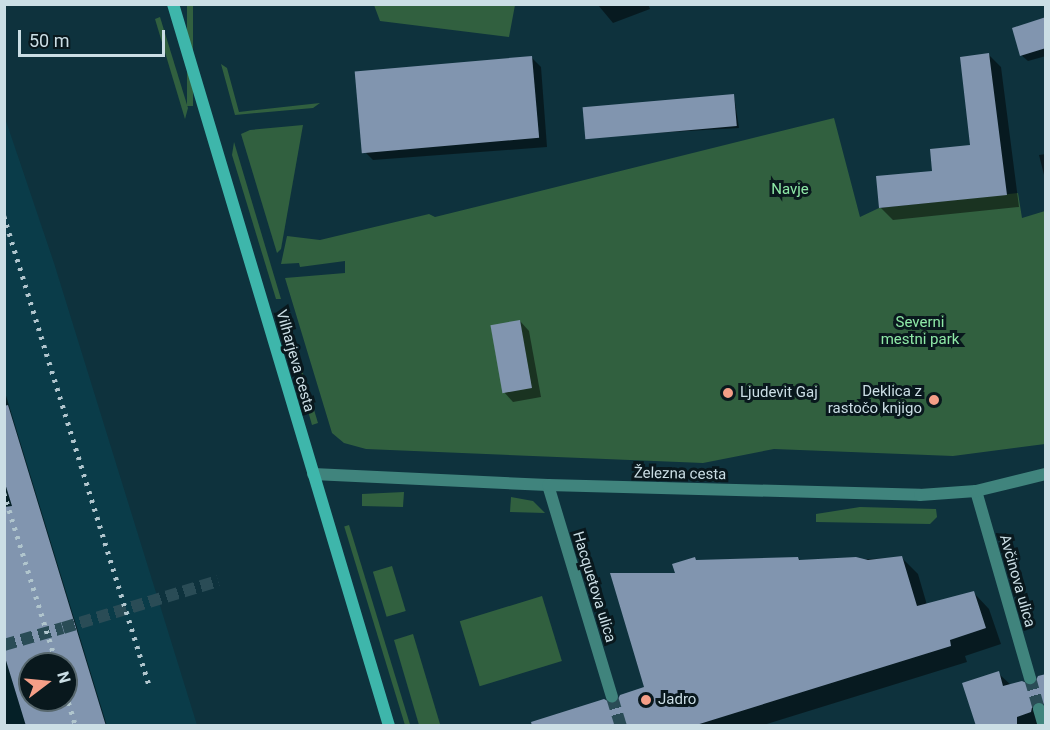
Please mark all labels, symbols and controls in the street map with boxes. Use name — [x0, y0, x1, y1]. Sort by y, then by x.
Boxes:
scale bar — [21, 18, 168, 56]
text: 50 m — [29, 30, 69, 51]
park label: Navje — [771, 181, 809, 199]
street label: Vilharjeva cesta — [272, 308, 318, 414]
park label: Severni mestni park — [881, 313, 959, 348]
place label: Deklica z rastočo knjigo — [828, 382, 922, 417]
place label: Ljudevit Gaj — [740, 384, 818, 402]
marker: Ljudevit Gaj — [721, 386, 735, 400]
marker: Deklica z rastočo knjigo — [927, 393, 941, 407]
street label: Železna cesta — [634, 464, 726, 484]
street label: Hacquetova ulica — [569, 529, 619, 645]
street label: Avčinova ulica — [995, 533, 1039, 629]
north arrow — [18, 652, 78, 712]
text: N — [53, 669, 75, 685]
place label: Jadro — [658, 691, 696, 709]
marker: Jadro — [639, 693, 653, 707]

